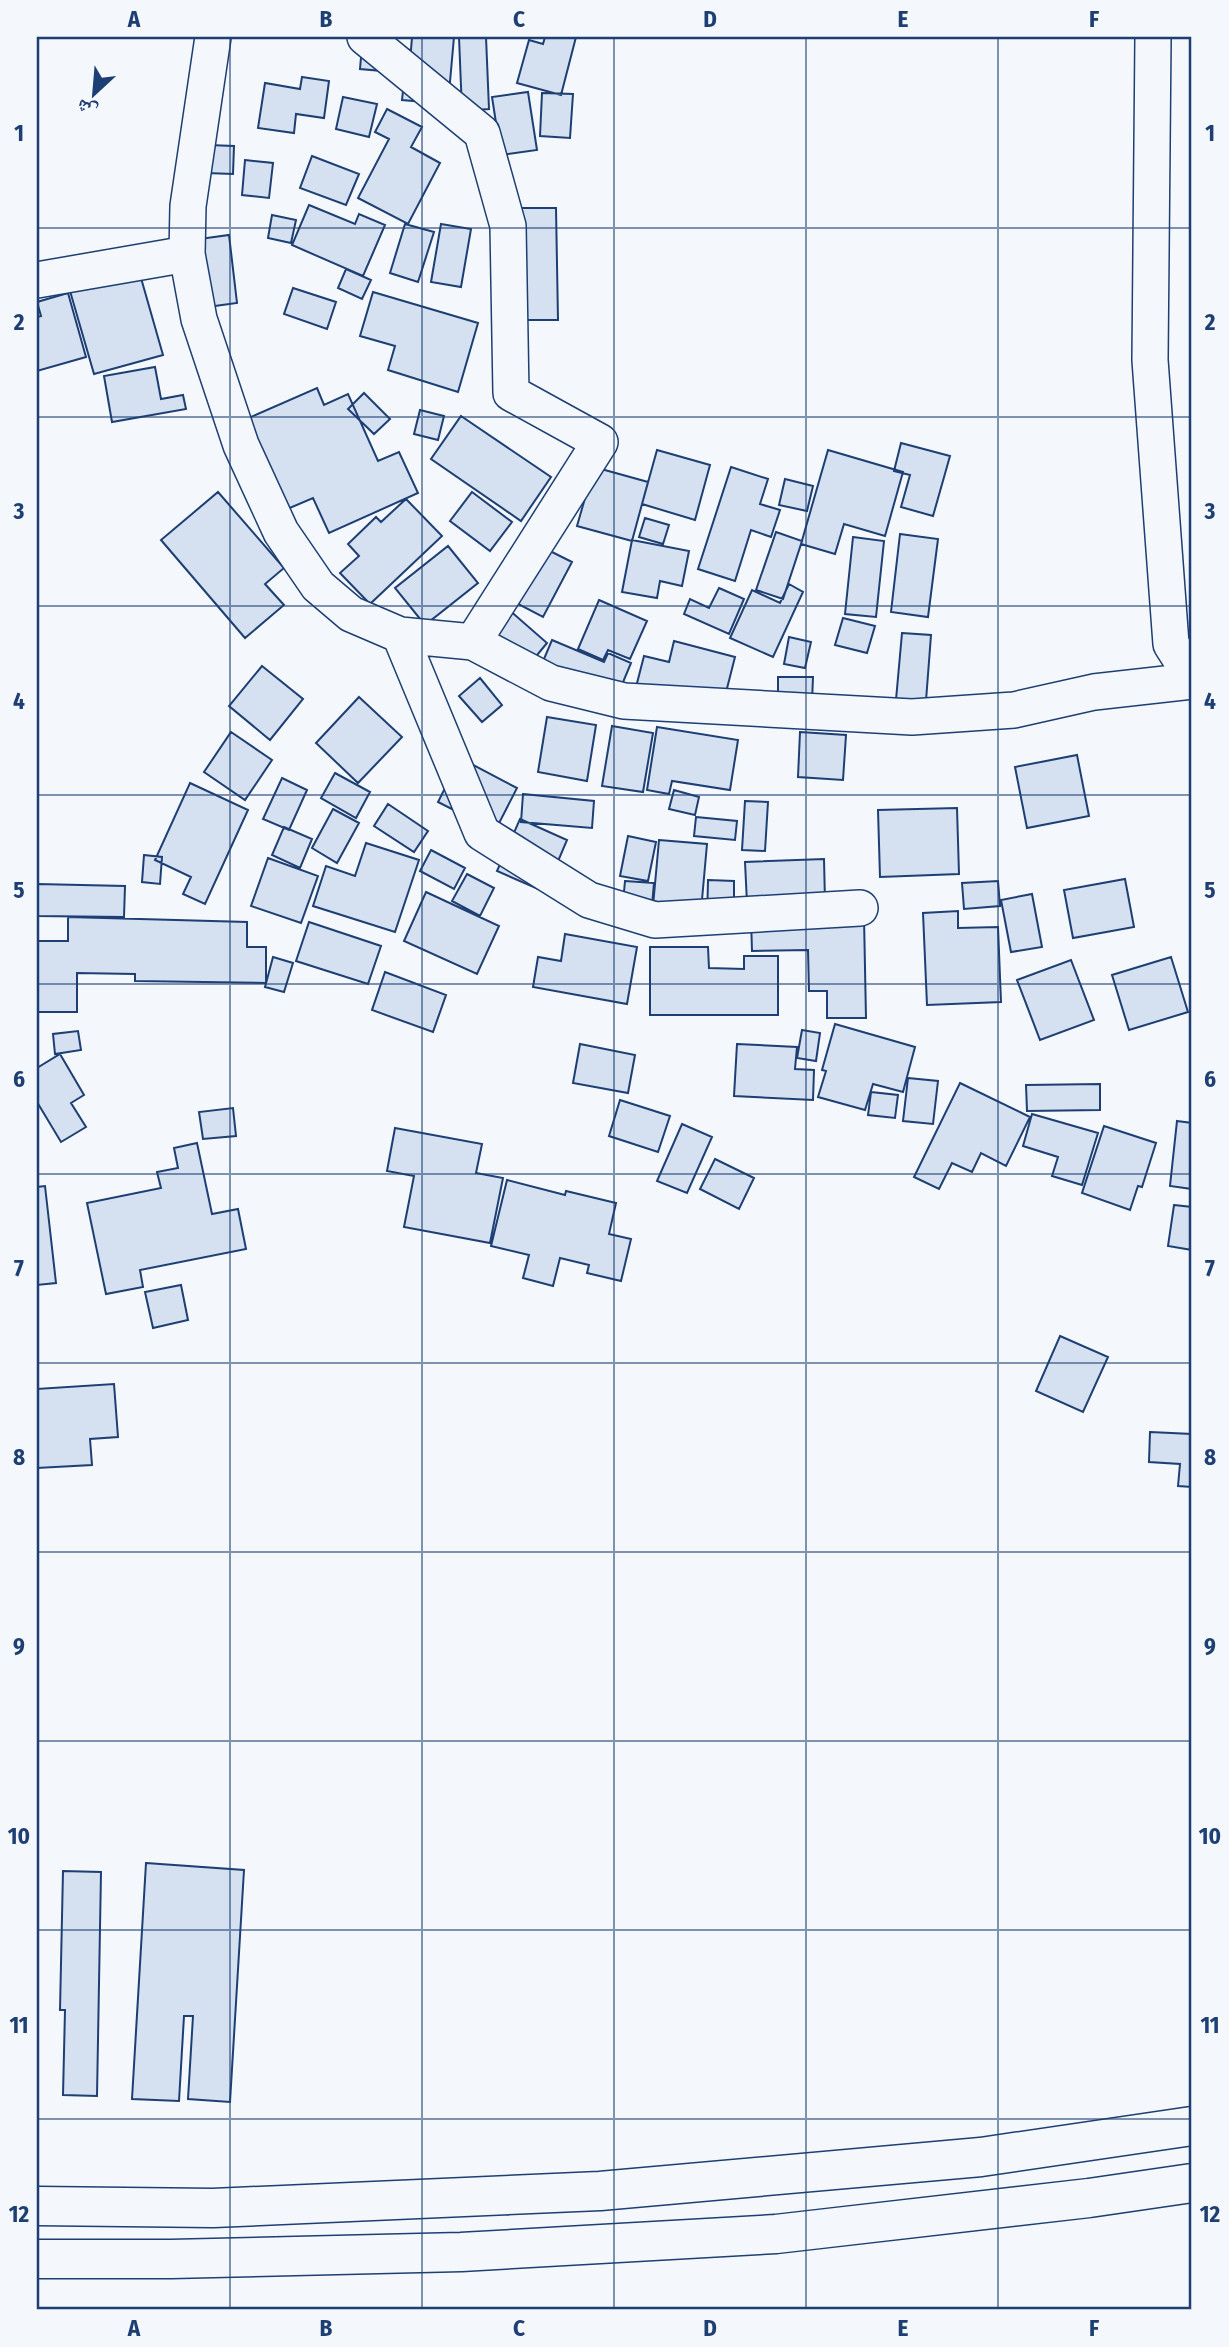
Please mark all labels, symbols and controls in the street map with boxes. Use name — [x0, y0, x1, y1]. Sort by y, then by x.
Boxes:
text: A — [127, 5, 141, 33]
text: B — [320, 5, 333, 33]
text: C — [513, 5, 525, 33]
text: D — [703, 5, 717, 33]
text: E — [898, 5, 909, 33]
text: F — [1089, 5, 1099, 33]
north arrow — [60, 60, 130, 130]
text: ش — [73, 94, 101, 124]
text: 1 — [14, 119, 24, 147]
text: 1 — [1205, 119, 1215, 147]
text: 2 — [13, 308, 25, 336]
text: 2 — [1204, 308, 1216, 336]
text: 3 — [13, 497, 25, 525]
text: 3 — [1204, 497, 1216, 525]
text: 4 — [13, 687, 25, 715]
text: 4 — [1204, 687, 1216, 715]
text: 5 — [13, 876, 25, 904]
text: 5 — [1204, 876, 1216, 904]
text: 6 — [13, 1065, 25, 1093]
text: 6 — [1204, 1065, 1216, 1093]
text: 7 — [14, 1254, 24, 1282]
text: 7 — [1205, 1254, 1215, 1282]
text: 8 — [13, 1443, 25, 1471]
text: 8 — [1204, 1443, 1216, 1471]
text: 9 — [13, 1632, 25, 1660]
text: 9 — [1204, 1632, 1216, 1660]
text: 10 — [8, 1822, 30, 1850]
text: 10 — [1199, 1822, 1221, 1850]
text: 11 — [9, 2011, 29, 2039]
text: 11 — [1200, 2011, 1220, 2039]
text: 12 — [9, 2200, 30, 2228]
text: 12 — [1200, 2200, 1221, 2228]
text: A — [127, 2314, 141, 2342]
text: B — [320, 2314, 333, 2342]
text: C — [513, 2314, 525, 2342]
text: D — [703, 2314, 717, 2342]
text: E — [898, 2314, 909, 2342]
text: F — [1089, 2314, 1099, 2342]

